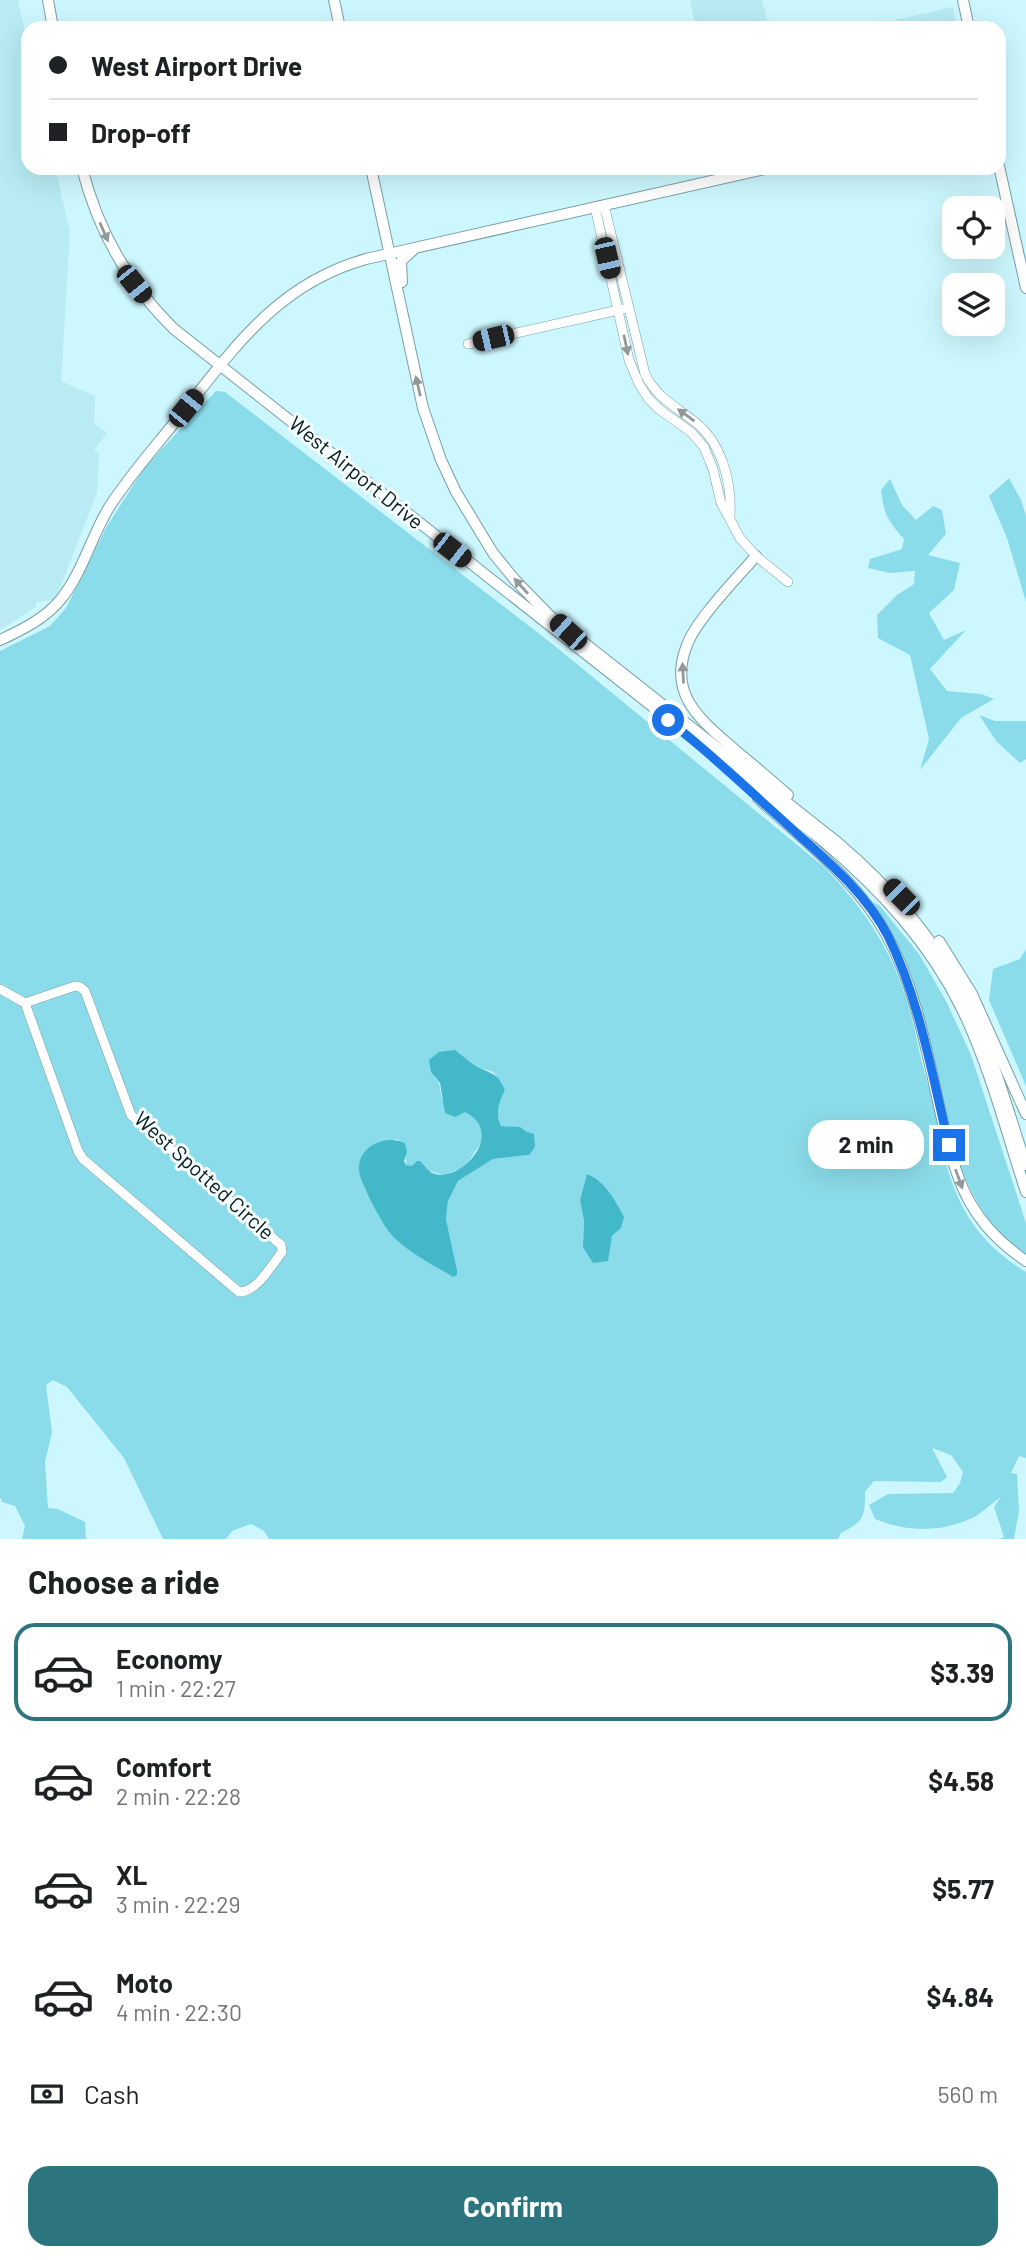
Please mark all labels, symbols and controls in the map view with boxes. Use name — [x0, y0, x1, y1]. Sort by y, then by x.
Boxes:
text: West Airport Drive — [91, 50, 302, 81]
text: Drop-off — [91, 117, 191, 148]
map controls — [942, 196, 1005, 336]
button: locate — [942, 196, 1005, 259]
one-way arrow — [99, 222, 110, 243]
car — [593, 235, 622, 281]
car — [113, 261, 156, 307]
button: layers — [942, 273, 1005, 336]
car — [471, 323, 516, 353]
one-way arrow — [621, 334, 632, 356]
one-way arrow — [413, 375, 424, 397]
car — [165, 385, 208, 431]
one-way arrow — [676, 408, 695, 422]
street label: West Airport Drive — [285, 410, 429, 534]
car — [429, 529, 476, 571]
one-way arrow — [513, 578, 529, 595]
car — [546, 610, 591, 654]
one-way arrow — [677, 661, 688, 683]
route start — [652, 704, 684, 736]
car — [879, 875, 924, 919]
street label: West Spotted Circle — [130, 1105, 280, 1244]
callout: 2 min — [809, 1120, 925, 1170]
route end — [933, 1129, 965, 1161]
text: 2 min — [838, 1130, 894, 1158]
one-way arrow — [954, 1168, 965, 1189]
text: Choose a ride — [28, 1562, 220, 1600]
icon: car — [32, 1641, 95, 1704]
text: Economy — [116, 1643, 222, 1674]
text: $3.39 — [930, 1657, 994, 1688]
text: 1 min · 22:27 — [116, 1674, 236, 1702]
icon: car — [32, 1749, 95, 1812]
text: Comfort — [116, 1751, 212, 1782]
text: $4.58 — [928, 1765, 994, 1796]
text: 2 min · 22:28 — [116, 1782, 241, 1810]
icon: car — [32, 1857, 95, 1920]
text: XL — [116, 1859, 147, 1890]
text: $5.77 — [932, 1873, 994, 1904]
text: 3 min · 22:29 — [116, 1890, 241, 1918]
icon: car — [32, 1965, 95, 2028]
text: Moto — [116, 1967, 173, 1998]
text: $4.84 — [927, 1981, 994, 2012]
text: 4 min · 22:30 — [116, 1998, 242, 2026]
icon: cash — [28, 2075, 66, 2113]
text: Cash — [84, 2078, 139, 2109]
text: 560 m — [938, 2080, 998, 2108]
button: Confirm — [28, 2166, 998, 2246]

